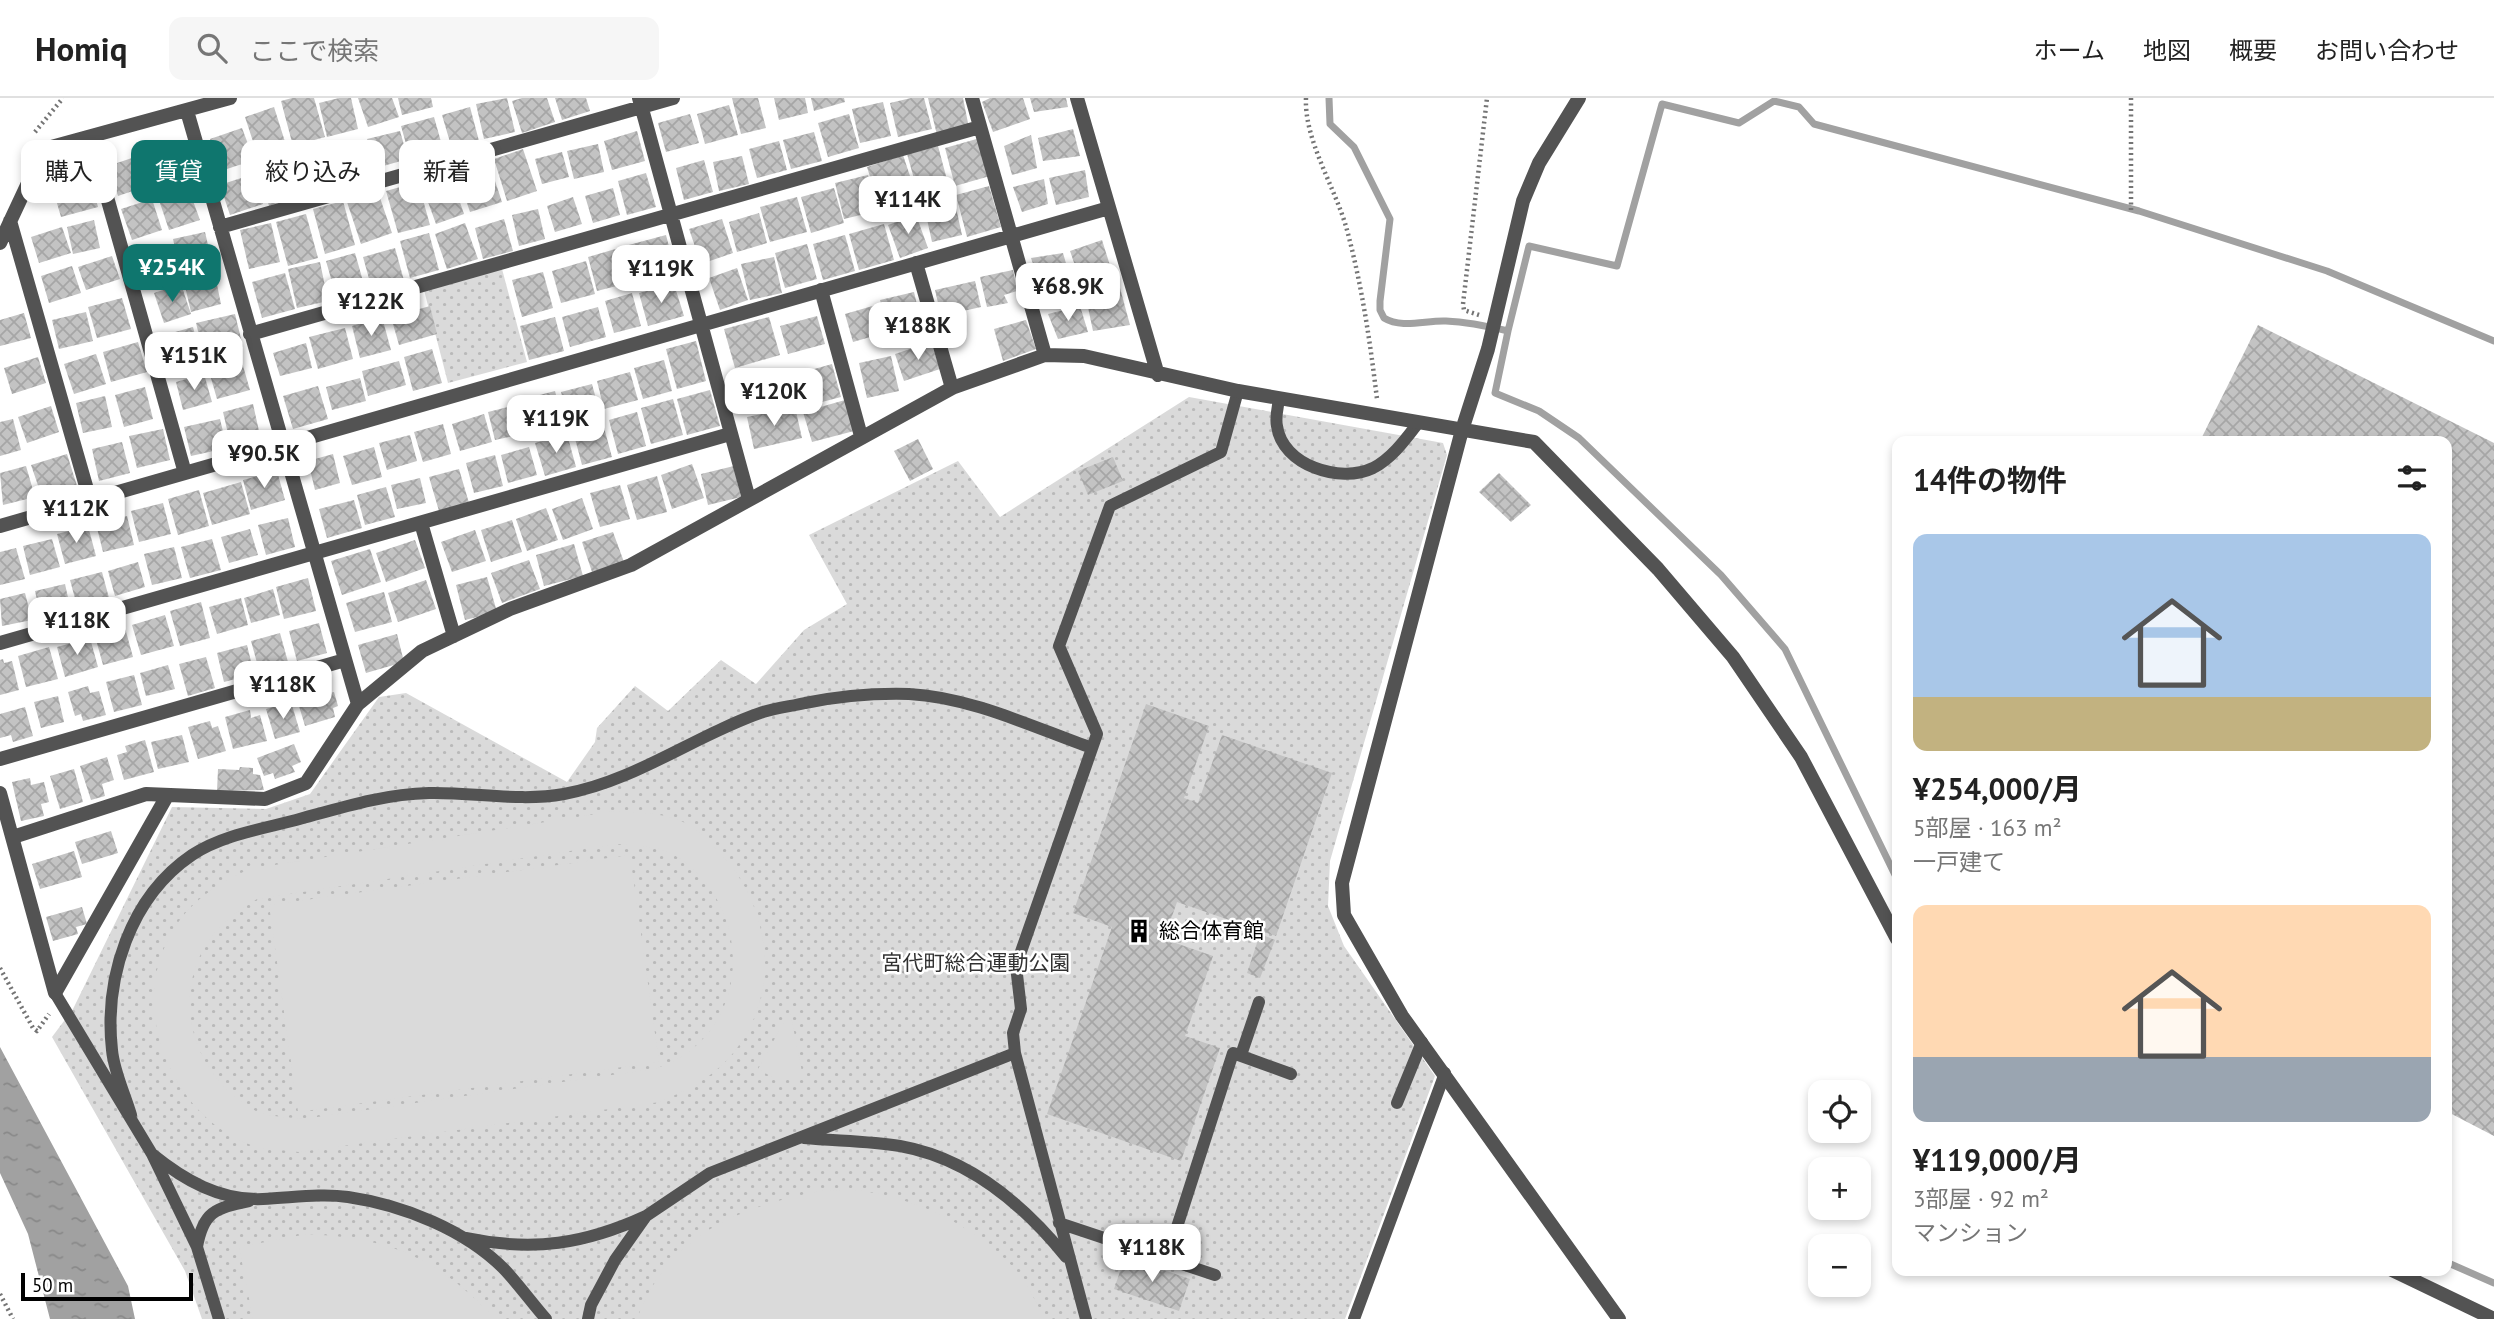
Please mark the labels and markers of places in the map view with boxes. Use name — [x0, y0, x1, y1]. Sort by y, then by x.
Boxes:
pin: ¥114K — [859, 176, 957, 236]
pin: ¥254K — [123, 244, 221, 304]
pin: ¥119K — [612, 246, 710, 305]
pin: ¥68.9K — [1011, 264, 1125, 323]
pin: ¥122K — [322, 278, 420, 338]
pin: ¥188K — [869, 302, 967, 362]
pin: ¥151K — [145, 332, 243, 392]
pin: ¥120K — [725, 368, 823, 428]
pin: ¥119K — [507, 396, 605, 455]
pin: ¥90.5K — [207, 430, 321, 490]
pin: ¥112K — [27, 486, 125, 545]
pin: ¥118K — [28, 598, 126, 657]
pin: ¥118K — [234, 662, 332, 721]
building icon: 総合体育館 — [1125, 917, 1153, 945]
place label: 総合体育館 — [1159, 917, 1264, 944]
pin: ¥118K — [1103, 1224, 1201, 1284]

